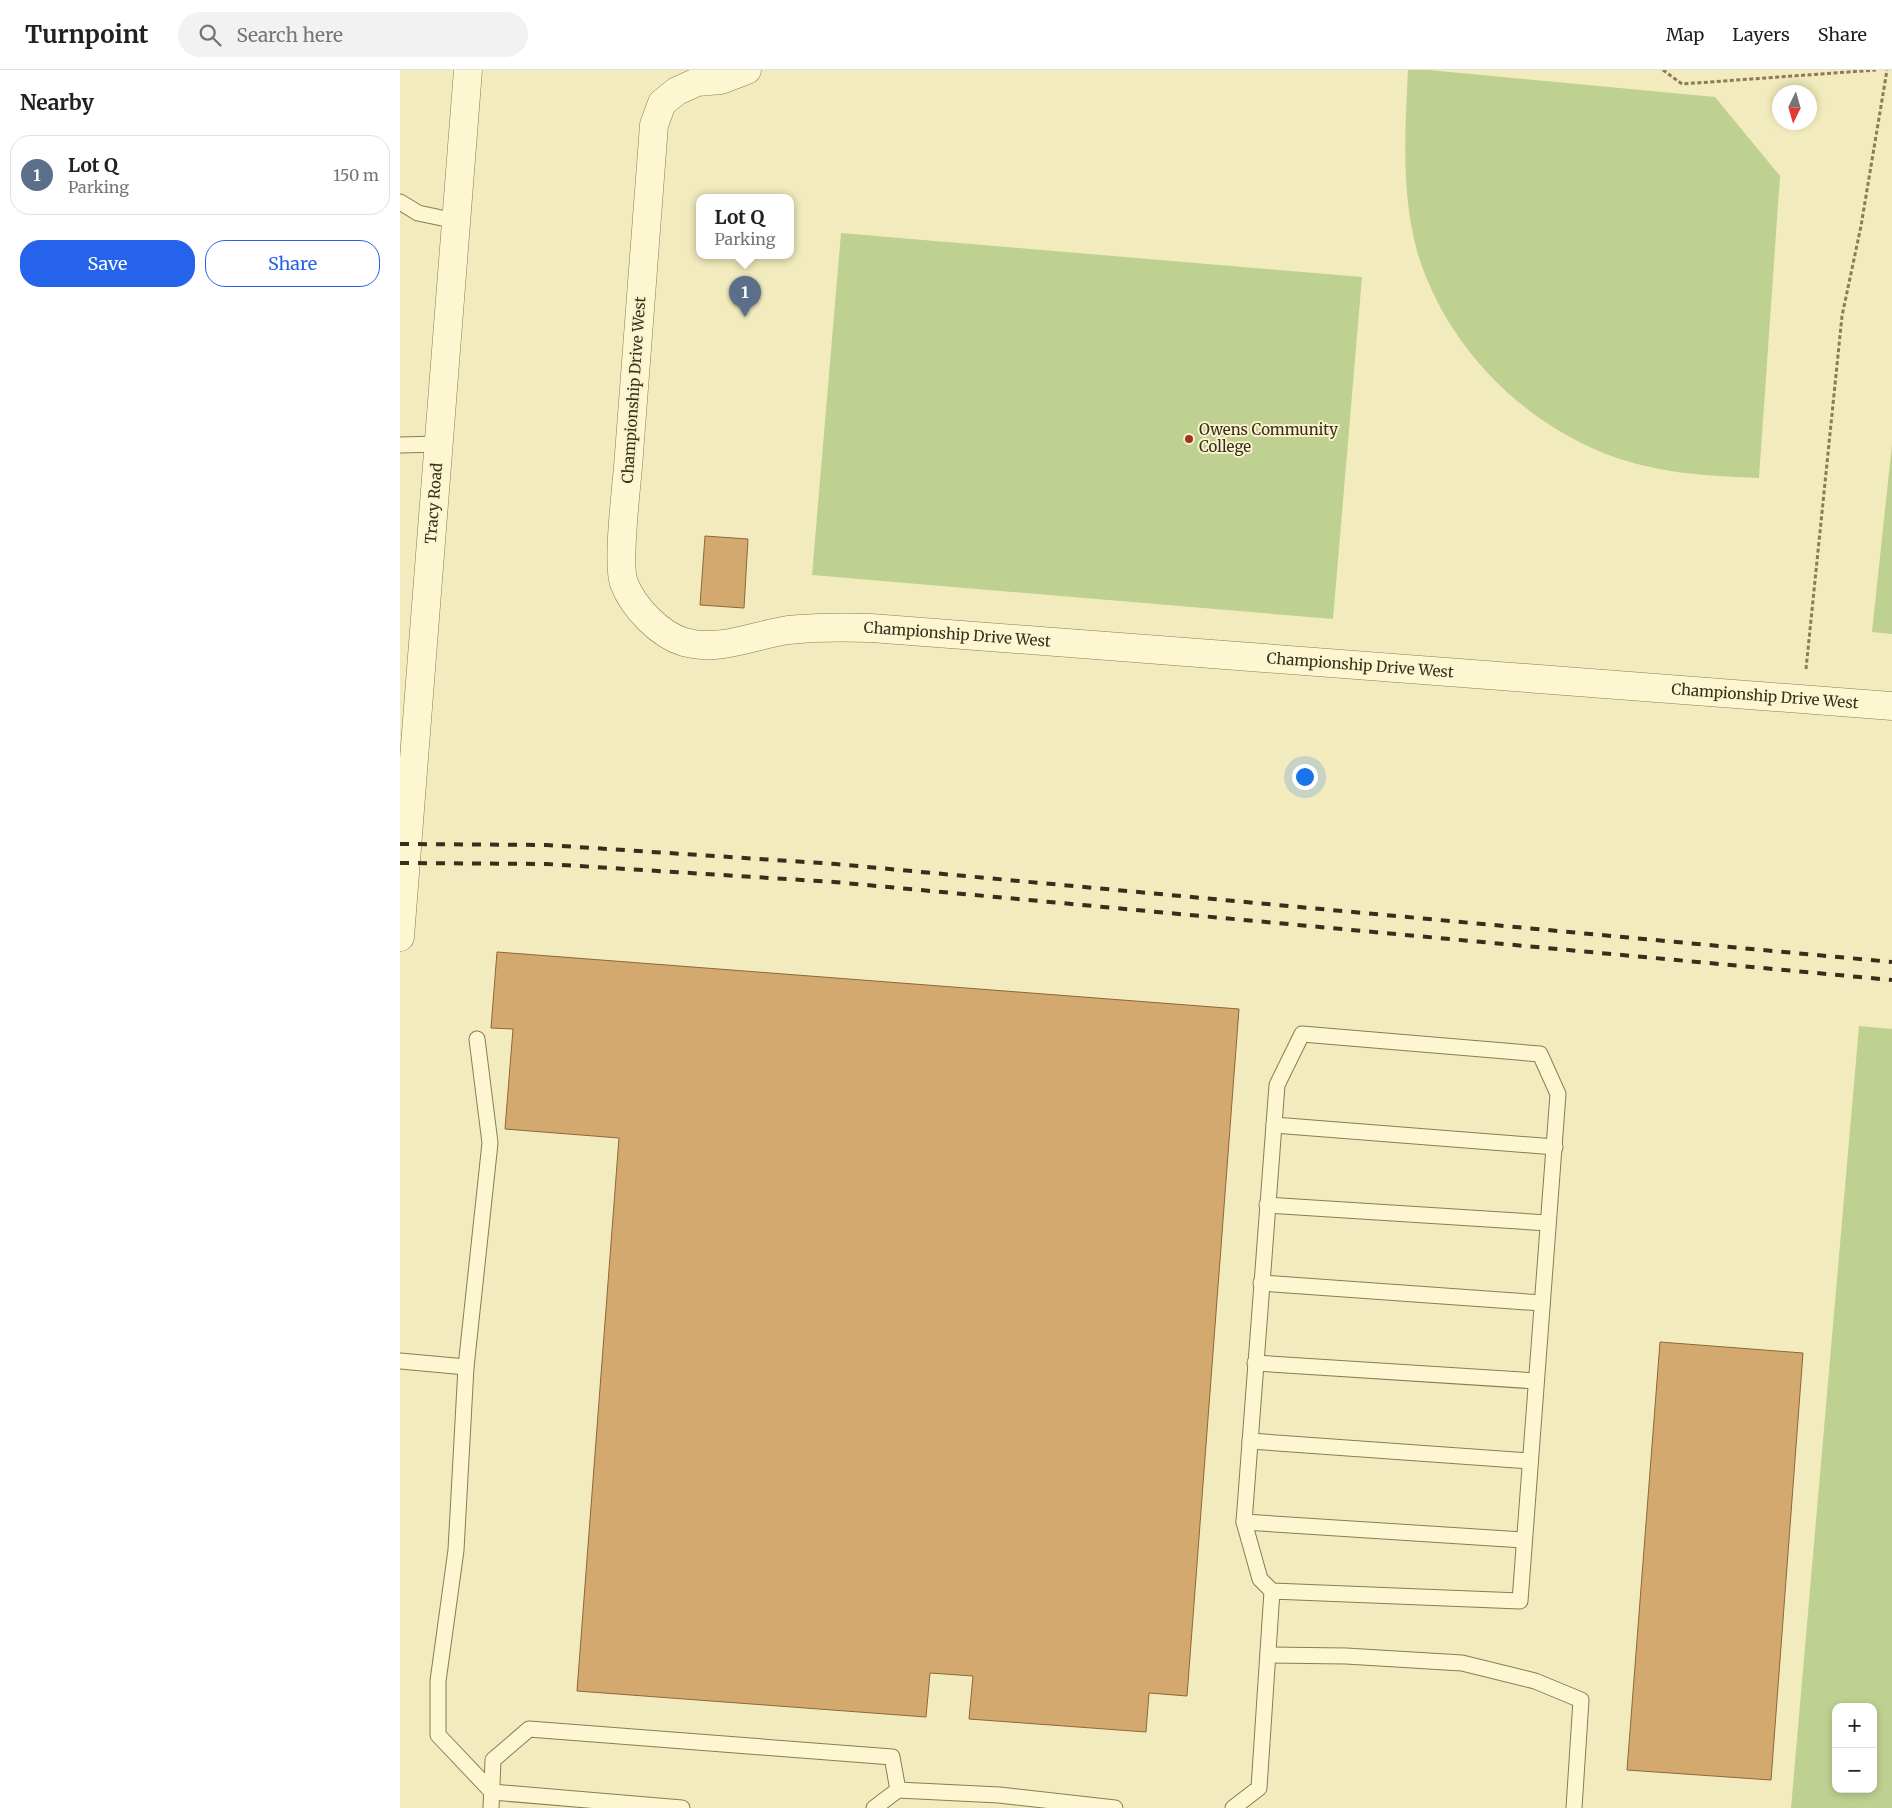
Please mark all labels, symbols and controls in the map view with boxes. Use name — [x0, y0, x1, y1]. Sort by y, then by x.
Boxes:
search box — [178, 12, 528, 57]
text: Turnpoint — [25, 19, 148, 50]
icon: search — [196, 21, 224, 49]
text: Search here — [236, 23, 343, 47]
text: Map — [1666, 23, 1704, 46]
text: Layers — [1732, 23, 1790, 46]
text: Share — [1818, 23, 1867, 46]
north arrow — [1772, 85, 1817, 130]
text: Nearby — [20, 89, 94, 116]
text: Lot Q — [68, 153, 118, 177]
text: 1 — [33, 165, 41, 185]
text: 150 m — [333, 165, 379, 185]
text: Parking — [68, 177, 129, 197]
popup — [696, 194, 794, 259]
text: Lot Q — [715, 205, 764, 229]
text: Parking — [715, 229, 775, 249]
button: Save — [20, 240, 195, 287]
button: Share — [205, 240, 380, 287]
pin: 1 — [729, 276, 761, 317]
street label: Championship Drive West — [617, 296, 650, 484]
place label: Owens Community College — [1199, 420, 1338, 456]
marker: Owens Community College — [1183, 433, 1195, 445]
street label: Tracy Road — [421, 462, 446, 545]
street label: Championship Drive West — [863, 618, 1052, 651]
street label: Championship Drive West — [1266, 648, 1455, 681]
street label: Championship Drive West — [1671, 679, 1859, 712]
your location — [1292, 764, 1318, 790]
map controls — [1832, 1703, 1877, 1793]
button: + — [1832, 1703, 1877, 1748]
button: − — [1832, 1748, 1877, 1793]

